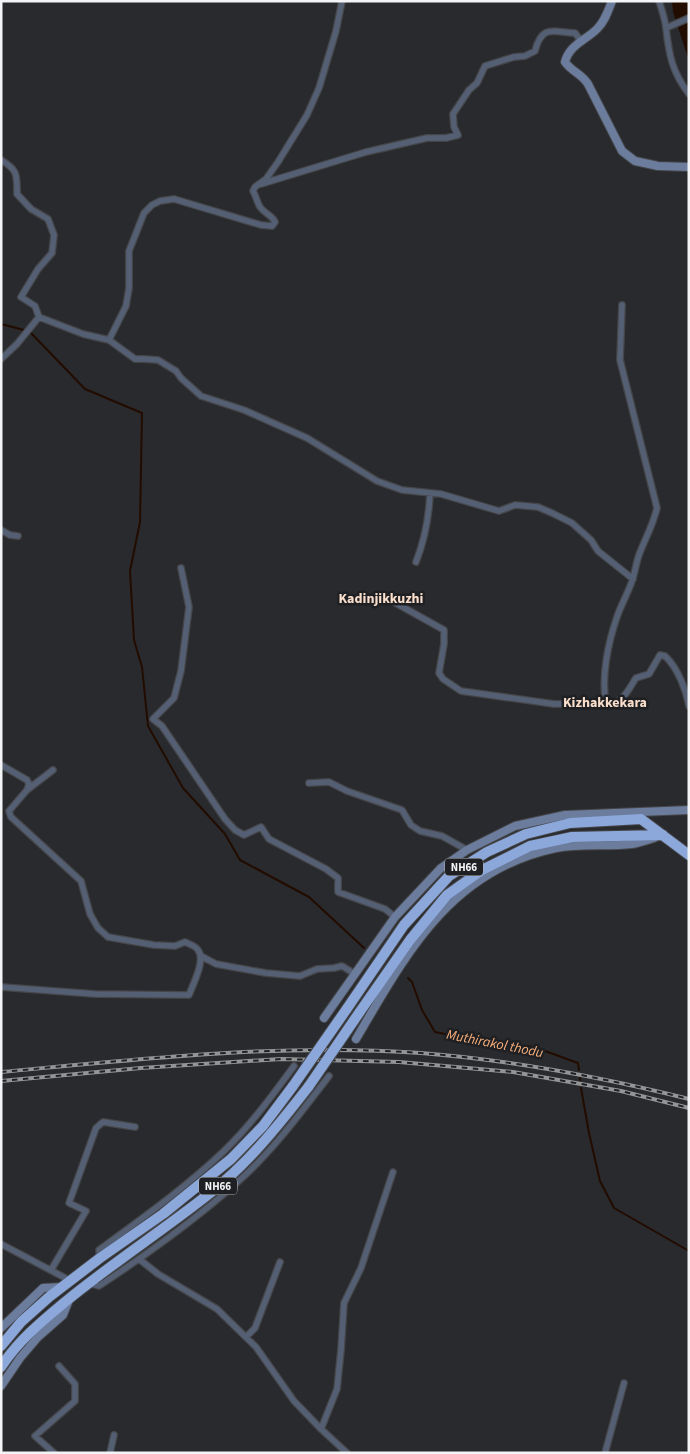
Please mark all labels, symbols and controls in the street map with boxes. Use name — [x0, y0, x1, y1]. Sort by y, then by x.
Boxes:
district label: Kadinjikkuzhi — [339, 589, 424, 609]
district label: Kizhakkekara — [563, 693, 647, 713]
road number: NH66 — [445, 859, 483, 876]
water label: Muthirakol thodu — [445, 1025, 545, 1063]
road number: NH66 — [199, 1178, 237, 1194]

